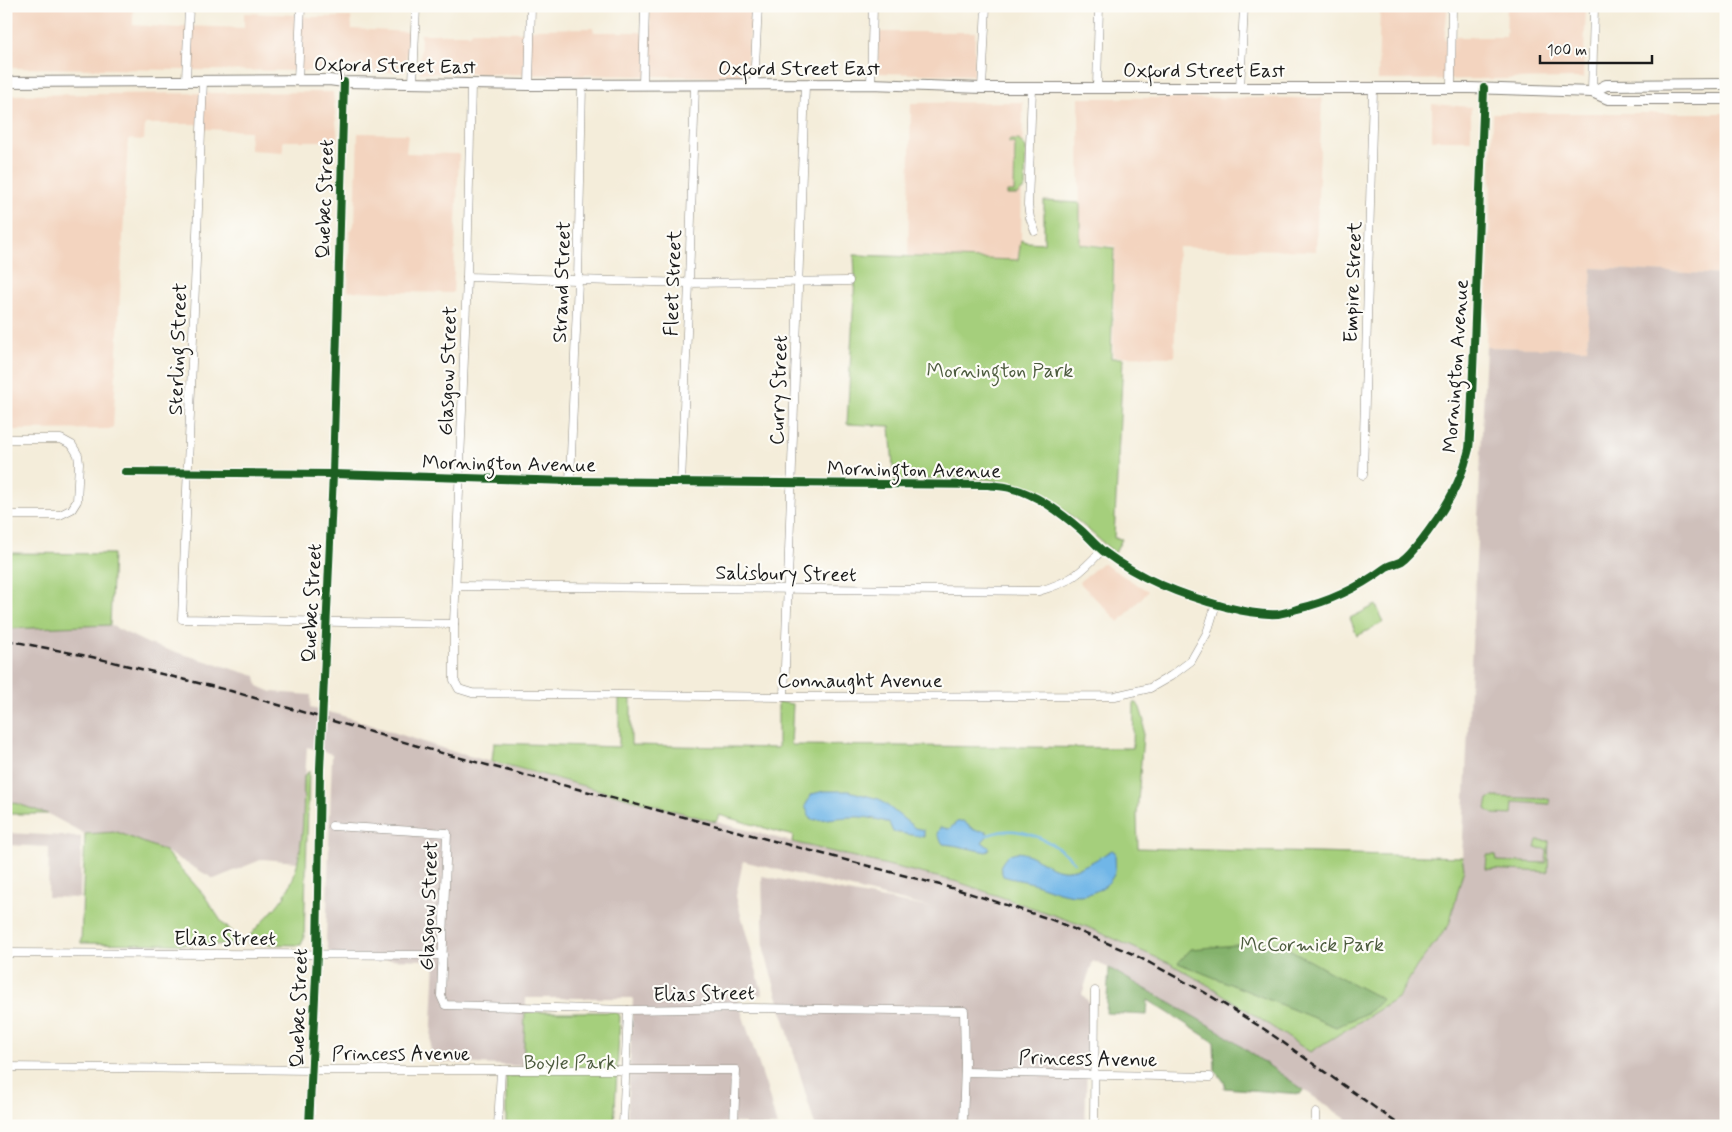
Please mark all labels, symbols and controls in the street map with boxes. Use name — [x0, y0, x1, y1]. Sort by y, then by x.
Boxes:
scale bar — [1540, 32, 1652, 64]
text: 100 m — [1547, 41, 1587, 61]
street label: Oxford Street East — [314, 52, 476, 83]
street label: Oxford Street East — [718, 56, 880, 85]
street label: Oxford Street East — [1123, 58, 1285, 87]
street label: Quebec Street — [310, 139, 341, 259]
street label: Strand Street — [547, 221, 578, 343]
street label: Empire Street — [1338, 221, 1369, 343]
street label: Fleet Street — [658, 229, 689, 337]
street label: Mornington Avenue — [1437, 278, 1478, 454]
street label: Sterling Street — [163, 282, 196, 416]
street label: Glasgow Street — [433, 306, 464, 436]
street label: Curry Street — [764, 335, 795, 446]
park label: Mornington Park — [927, 358, 1073, 387]
street label: Mornington Avenue — [422, 449, 596, 482]
street label: Mornington Avenue — [827, 455, 1001, 488]
street label: Quebec Street — [296, 543, 329, 663]
street label: Salisbury Street — [715, 560, 857, 589]
street label: Connaught Avenue — [777, 668, 943, 695]
street label: Glasgow Street — [414, 841, 445, 971]
street label: Elias Street — [174, 926, 276, 953]
park label: McCormick Park — [1240, 932, 1384, 959]
street label: Quebec Street — [284, 948, 315, 1068]
street label: Elias Street — [653, 980, 755, 1009]
street label: Princess Avenue — [332, 1041, 470, 1068]
street label: Princess Avenue — [1018, 1045, 1157, 1074]
park label: Boyle Park — [524, 1050, 616, 1077]

